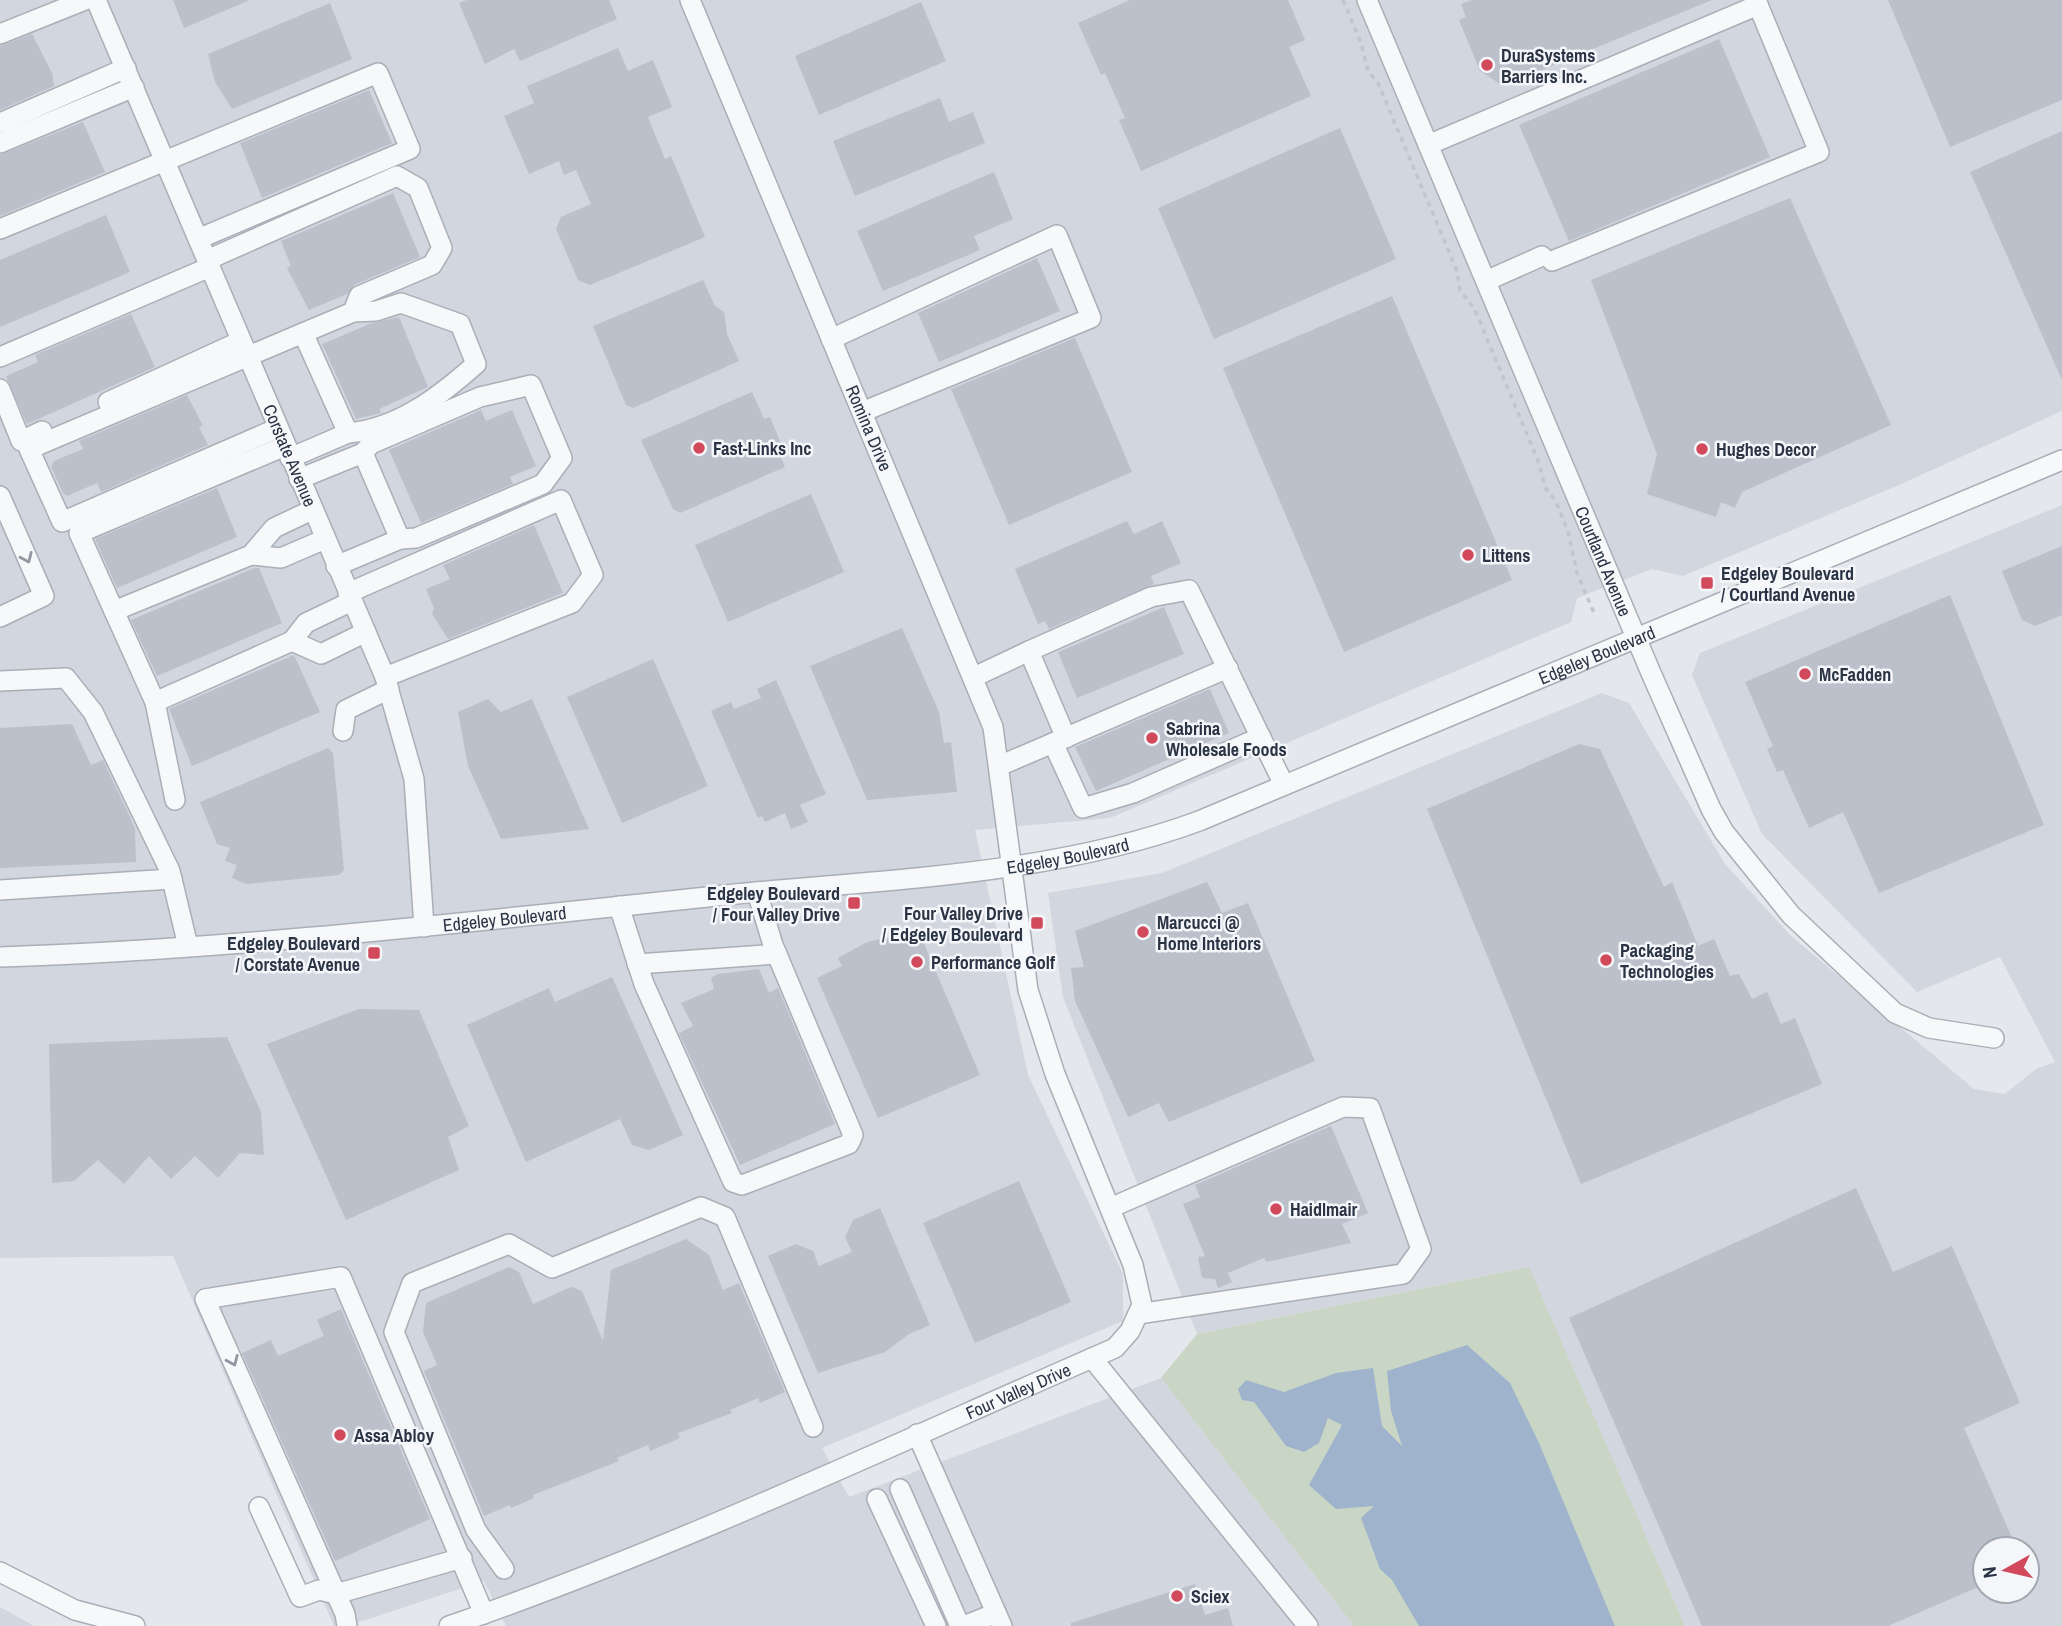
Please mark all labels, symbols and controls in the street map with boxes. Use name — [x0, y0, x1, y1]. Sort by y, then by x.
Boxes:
place label: DuraSystems Barriers Inc. — [1501, 43, 1595, 89]
marker: DuraSystems Barriers Inc. — [1479, 57, 1495, 73]
street label: Romina Drive — [840, 381, 898, 475]
street label: Corstate Avenue — [257, 400, 323, 510]
place label: Fast-Links Inc — [713, 436, 812, 461]
place label: Hughes Decor — [1716, 437, 1816, 462]
marker: Fast-Links Inc — [691, 440, 707, 456]
marker: Hughes Decor — [1694, 441, 1710, 457]
street label: Courtland Avenue — [1569, 502, 1638, 620]
place label: Littens — [1482, 543, 1530, 568]
marker: Littens — [1460, 547, 1476, 563]
one-way arrow — [19, 551, 33, 564]
place label: Edgeley Boulevard / Courtland Avenue — [1721, 561, 1855, 607]
marker: Edgeley Boulevard / Courtland Avenue — [1699, 575, 1715, 591]
street label: Edgeley Boulevard — [1535, 619, 1659, 690]
place label: McFadden — [1819, 662, 1891, 687]
marker: McFadden — [1797, 666, 1813, 682]
place label: Sabrina Wholesale Foods — [1166, 716, 1287, 762]
marker: Sabrina Wholesale Foods — [1144, 730, 1160, 746]
street label: Edgeley Boulevard — [1005, 831, 1132, 880]
place label: Edgeley Boulevard / Four Valley Drive — [707, 881, 840, 927]
marker: Edgeley Boulevard / Four Valley Drive — [846, 895, 862, 911]
street label: Edgeley Boulevard — [441, 899, 567, 937]
place label: Four Valley Drive / Edgeley Boulevard — [882, 901, 1023, 947]
place label: Marcucci @ Home Interiors — [1157, 910, 1261, 956]
marker: Four Valley Drive / Edgeley Boulevard — [1029, 915, 1045, 931]
marker: Marcucci @ Home Interiors — [1135, 924, 1151, 940]
place label: Edgeley Boulevard / Corstate Avenue — [227, 931, 360, 977]
place label: Packaging Technologies — [1620, 938, 1714, 984]
marker: Edgeley Boulevard / Corstate Avenue — [366, 945, 382, 961]
place label: Performance Golf — [931, 950, 1055, 975]
marker: Packaging Technologies — [1598, 952, 1614, 968]
marker: Performance Golf — [909, 954, 925, 970]
place label: Haidlmair — [1290, 1197, 1358, 1222]
marker: Haidlmair — [1268, 1201, 1284, 1217]
one-way arrow — [225, 1354, 239, 1366]
street label: Four Valley Drive — [962, 1356, 1074, 1425]
place label: Assa Abloy — [354, 1423, 435, 1448]
marker: Assa Abloy — [332, 1427, 348, 1443]
north arrow — [1971, 1535, 2041, 1605]
text: N — [1976, 1565, 2003, 1580]
place label: Sciex — [1191, 1584, 1230, 1609]
marker: Sciex — [1169, 1588, 1185, 1604]

